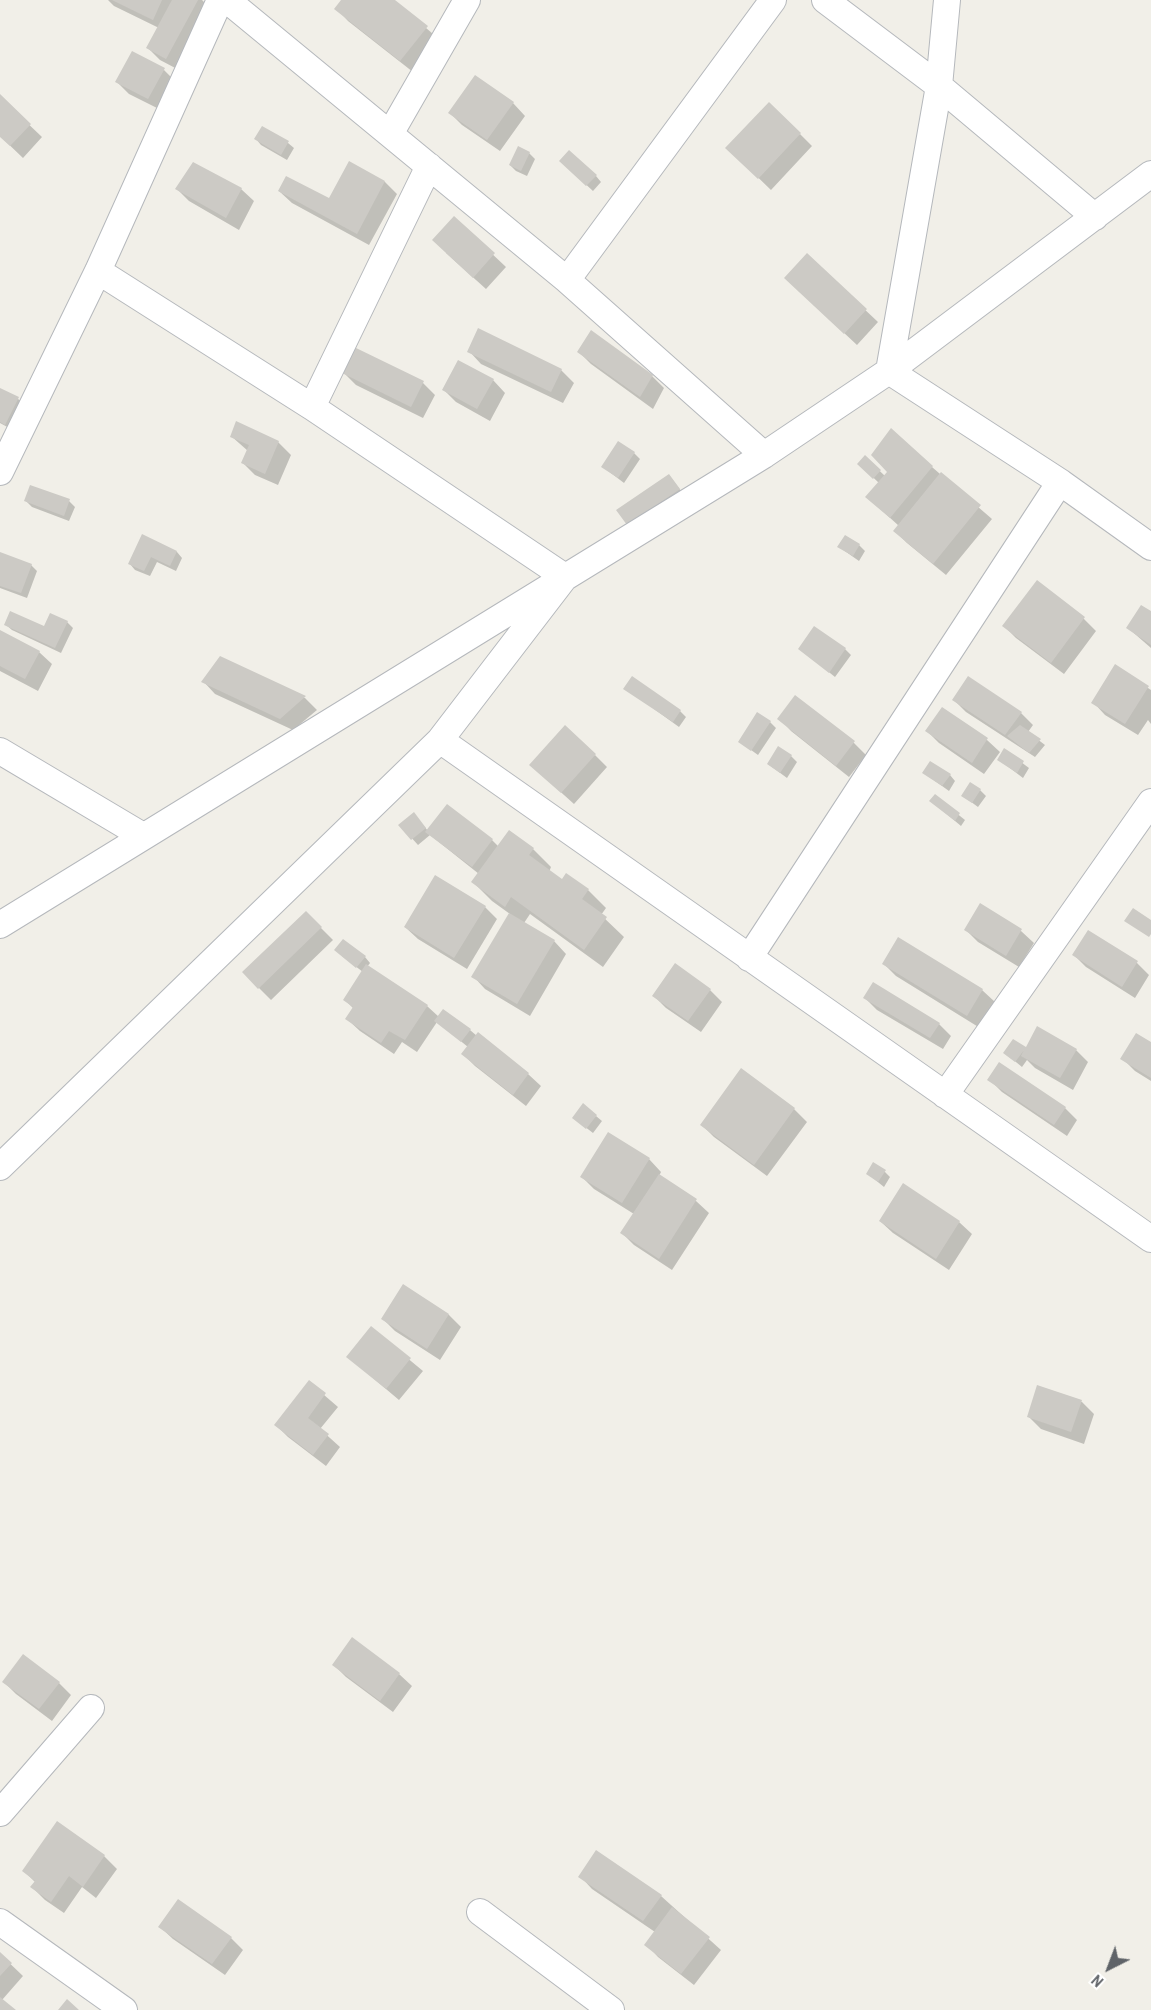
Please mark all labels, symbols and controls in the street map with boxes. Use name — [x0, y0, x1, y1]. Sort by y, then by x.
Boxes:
north arrow — [1079, 1938, 1139, 1998]
text: N — [1086, 1970, 1108, 1993]

